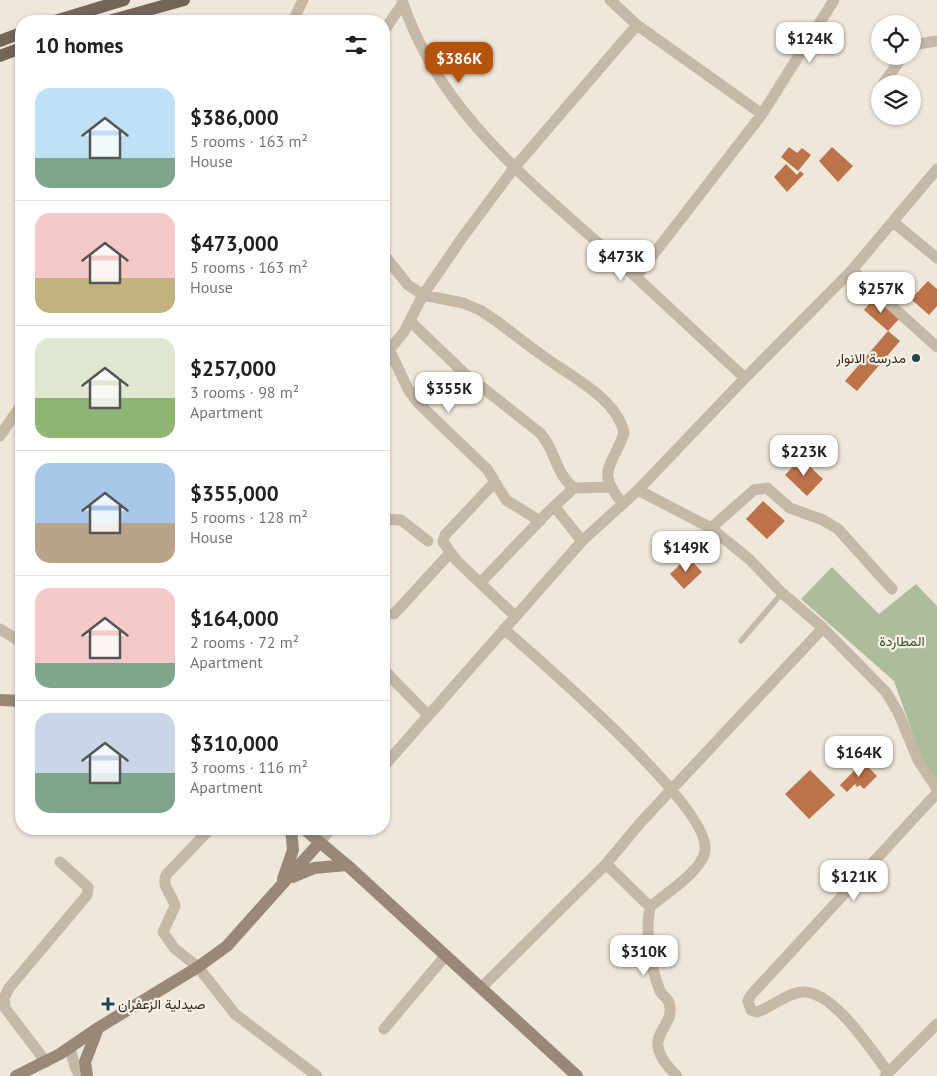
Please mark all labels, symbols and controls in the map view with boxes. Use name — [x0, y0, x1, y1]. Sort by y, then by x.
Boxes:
map controls — [871, 15, 921, 125]
button: locate — [871, 15, 921, 65]
pin: $124K — [775, 22, 845, 64]
text: $124K — [787, 28, 833, 48]
icon: filters — [342, 31, 370, 59]
text: 10 homes — [35, 32, 123, 59]
pin: $386K — [424, 42, 494, 84]
text: $386K — [436, 48, 482, 68]
button: layers — [871, 75, 921, 125]
text: $386,000 — [190, 104, 279, 131]
icon: home — [75, 108, 135, 168]
text: 5 rooms · 163 m² — [190, 131, 308, 151]
text: House — [190, 151, 233, 171]
text: $473,000 — [190, 230, 279, 257]
icon: home — [75, 233, 135, 293]
pin: $473K — [586, 240, 656, 282]
text: $473K — [598, 246, 644, 266]
text: 5 rooms · 163 m² — [190, 257, 308, 277]
pin: $257K — [846, 272, 916, 314]
text: House — [190, 277, 233, 297]
text: $257K — [858, 278, 904, 298]
place label: مدرسة الانوار — [835, 349, 906, 367]
marker: مدرسة الانوار — [910, 352, 922, 364]
text: $257,000 — [190, 355, 276, 382]
icon: home — [75, 358, 135, 418]
pin: $355K — [414, 372, 484, 414]
text: $355K — [426, 378, 472, 398]
text: 3 rooms · 98 m² — [190, 382, 299, 402]
text: Apartment — [190, 402, 263, 422]
pin: $223K — [769, 434, 839, 477]
text: $223K — [781, 441, 827, 461]
text: $355,000 — [190, 480, 279, 507]
icon: home — [75, 483, 135, 543]
text: 5 rooms · 128 m² — [190, 507, 308, 527]
text: House — [190, 527, 233, 547]
pin: $149K — [651, 530, 721, 573]
text: $149K — [663, 537, 709, 557]
text: $164,000 — [190, 605, 279, 632]
icon: home — [75, 608, 135, 668]
text: 2 rooms · 72 m² — [190, 632, 299, 652]
park label: المطاردة — [879, 632, 925, 650]
text: Apartment — [190, 652, 263, 672]
text: $310,000 — [190, 730, 279, 757]
icon: home — [75, 733, 135, 793]
pin: $164K — [824, 736, 894, 778]
text: $164K — [836, 742, 882, 762]
text: 3 rooms · 116 m² — [190, 757, 308, 777]
text: Apartment — [190, 777, 263, 797]
pin: $121K — [819, 860, 889, 902]
text: $121K — [831, 866, 877, 886]
pin: $310K — [609, 934, 679, 977]
text: $310K — [621, 941, 667, 961]
place label: صيدلية الزعفران — [118, 995, 206, 1013]
marker: صيدلية الزعفران — [102, 998, 114, 1010]

